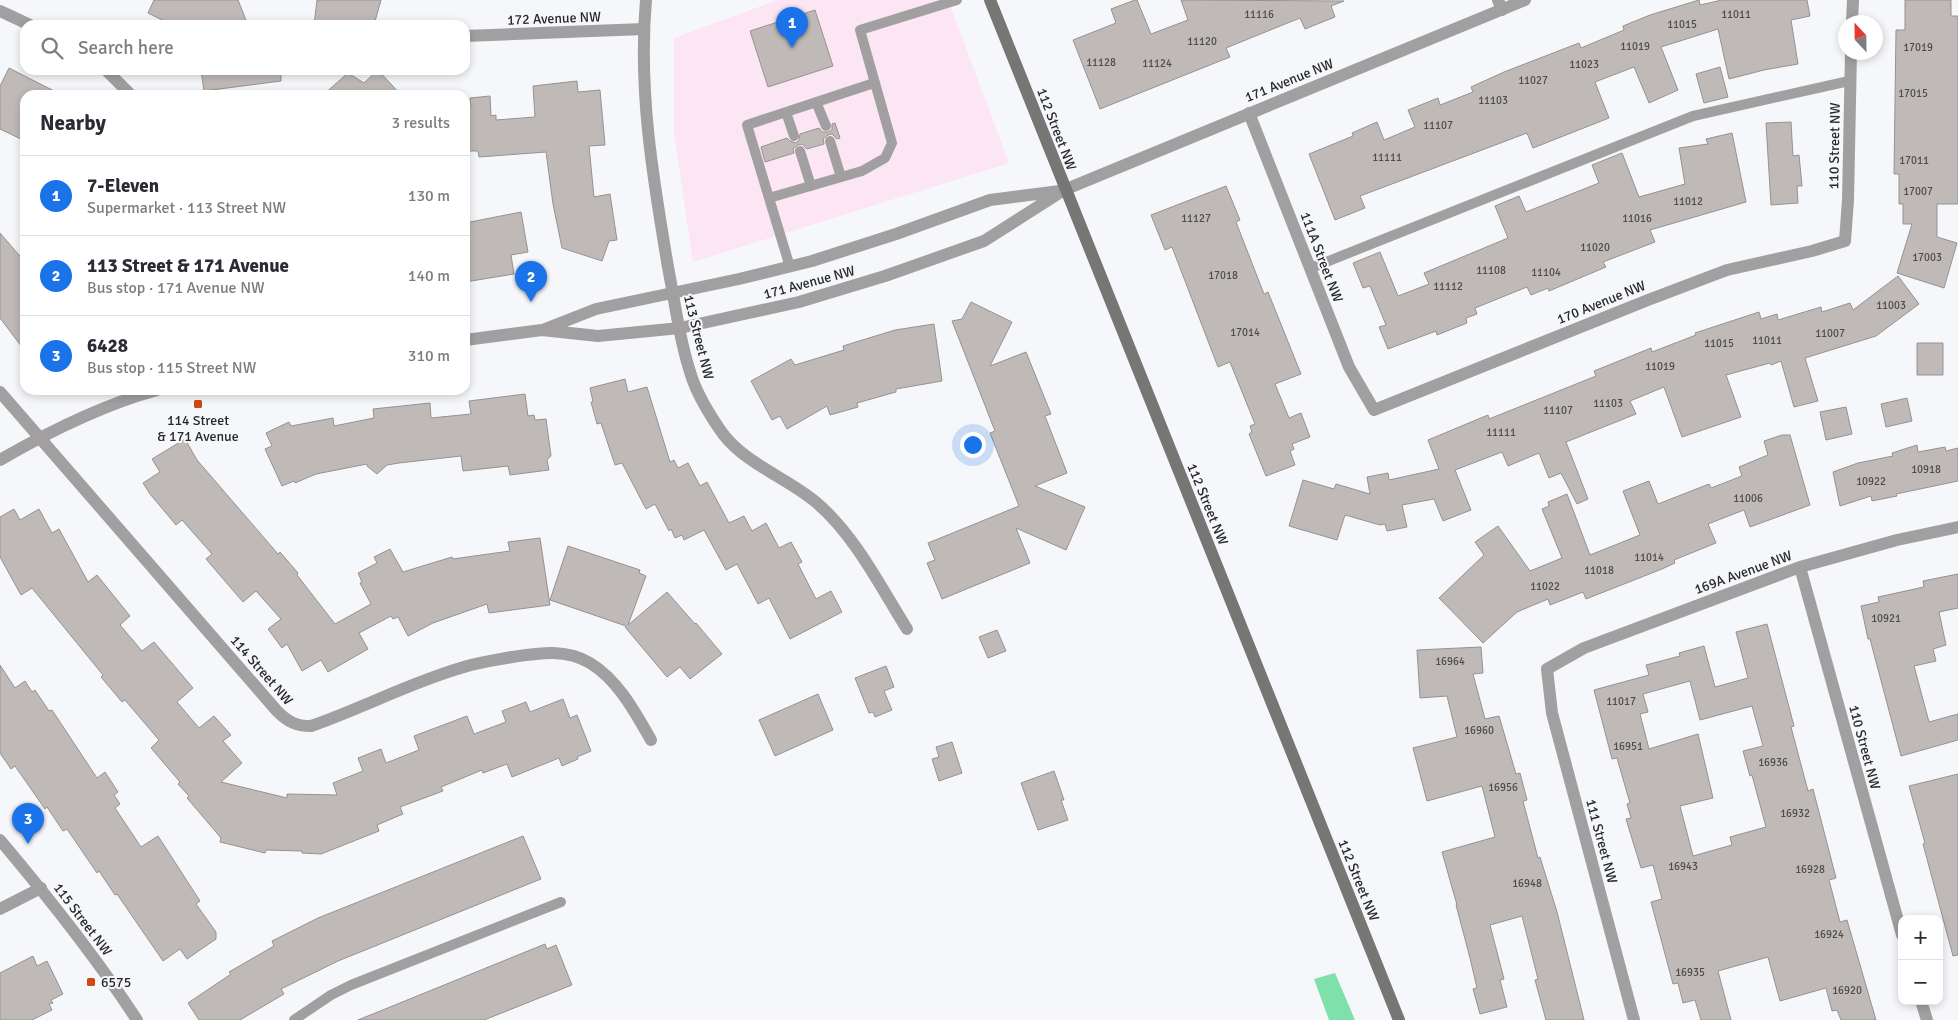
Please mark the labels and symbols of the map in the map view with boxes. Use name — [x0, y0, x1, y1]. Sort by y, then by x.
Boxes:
pin: 1 — [776, 7, 808, 48]
street label: 172 Avenue NW — [507, 8, 601, 29]
house number: 11116 — [1244, 8, 1274, 21]
house number: 11011 — [1721, 8, 1751, 21]
north arrow — [1838, 15, 1883, 60]
house number: 11015 — [1667, 18, 1697, 31]
house number: 11120 — [1187, 35, 1217, 48]
house number: 11019 — [1620, 40, 1650, 53]
house number: 17019 — [1903, 41, 1933, 54]
street label: 171 Avenue NW — [1242, 55, 1336, 106]
house number: 11128 — [1086, 56, 1116, 69]
house number: 11124 — [1142, 57, 1172, 70]
house number: 11023 — [1569, 58, 1599, 71]
house number: 11027 — [1518, 74, 1548, 87]
street label: 112 Street NW — [1033, 86, 1080, 173]
house number: 17015 — [1898, 87, 1928, 100]
house number: 11103 — [1478, 94, 1508, 107]
street label: 110 Street NW — [1825, 102, 1844, 190]
house number: 11107 — [1423, 119, 1453, 132]
house number: 11111 — [1372, 151, 1402, 164]
house number: 17011 — [1899, 154, 1929, 167]
house number: 17007 — [1903, 185, 1933, 198]
house number: 11012 — [1673, 195, 1703, 208]
street label: 111A Street NW — [1297, 210, 1347, 305]
house number: 11127 — [1181, 212, 1211, 225]
house number: 11016 — [1622, 212, 1652, 225]
house number: 11020 — [1580, 241, 1610, 254]
house number: 17003 — [1912, 251, 1942, 264]
pin: 2 — [515, 261, 547, 302]
street label: 171 Avenue NW — [762, 262, 857, 303]
house number: 11108 — [1476, 264, 1506, 277]
house number: 11104 — [1531, 266, 1561, 279]
house number: 17018 — [1208, 269, 1238, 282]
street label: 170 Avenue NW — [1554, 277, 1648, 328]
house number: 11112 — [1433, 280, 1463, 293]
street label: 113 Street NW — [680, 293, 717, 381]
house number: 11003 — [1876, 299, 1906, 312]
house number: 17014 — [1230, 326, 1260, 339]
house number: 11007 — [1815, 327, 1845, 340]
house number: 11011 — [1752, 334, 1782, 347]
house number: 11015 — [1704, 337, 1734, 350]
house number: 11019 — [1645, 360, 1675, 373]
house number: 11103 — [1593, 397, 1623, 410]
marker: 114 Street & 171 Avenue — [192, 398, 204, 410]
house number: 11107 — [1543, 404, 1573, 417]
place label: 114 Street & 171 Avenue — [157, 412, 239, 445]
house number: 11111 — [1486, 426, 1516, 439]
your location — [960, 432, 986, 458]
street label: 112 Street NW — [1183, 461, 1232, 548]
house number: 10918 — [1911, 463, 1941, 476]
house number: 10922 — [1856, 475, 1886, 488]
house number: 11006 — [1733, 492, 1763, 505]
street label: 169A Avenue NW — [1692, 547, 1794, 598]
house number: 11014 — [1634, 551, 1664, 564]
house number: 11018 — [1584, 564, 1614, 577]
house number: 11022 — [1530, 580, 1560, 593]
house number: 10921 — [1871, 612, 1901, 625]
street label: 114 Street NW — [227, 632, 297, 709]
house number: 16964 — [1435, 655, 1465, 668]
house number: 11017 — [1606, 695, 1636, 708]
street label: 110 Street NW — [1845, 703, 1884, 791]
house number: 16960 — [1464, 724, 1494, 737]
house number: 16951 — [1613, 740, 1643, 753]
house number: 16936 — [1758, 756, 1788, 769]
house number: 16956 — [1488, 781, 1518, 794]
street label: 111 Street NW — [1582, 797, 1621, 885]
pin: 3 — [12, 803, 44, 844]
house number: 16932 — [1780, 807, 1810, 820]
street label: 112 Street NW — [1334, 837, 1383, 924]
house number: 16943 — [1668, 860, 1698, 873]
house number: 16928 — [1795, 863, 1825, 876]
house number: 16948 — [1512, 877, 1542, 890]
street label: 115 Street NW — [50, 880, 116, 959]
house number: 16924 — [1814, 928, 1844, 941]
house number: 16935 — [1675, 966, 1705, 979]
place label: 6575 — [101, 974, 131, 991]
marker: 6575 — [85, 976, 97, 988]
house number: 16920 — [1832, 984, 1862, 997]

